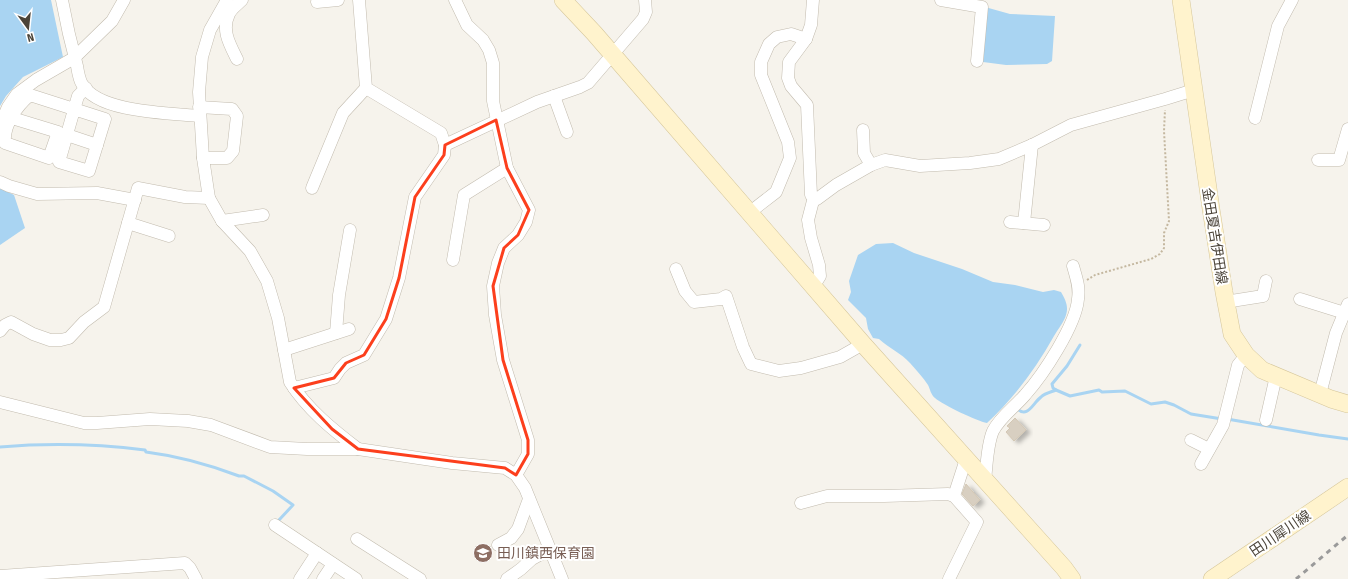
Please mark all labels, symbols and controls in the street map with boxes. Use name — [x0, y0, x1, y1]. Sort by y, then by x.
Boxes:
north arrow — [8, 8, 48, 48]
text: N — [26, 30, 35, 44]
street label: 金田夏吉伊田線 — [1198, 186, 1231, 286]
street label: 田川犀川線 — [1247, 507, 1314, 560]
school or university icon: 田川鎮西保育園 — [472, 542, 494, 564]
place label: 田川鎮西保育園 — [497, 545, 595, 562]

